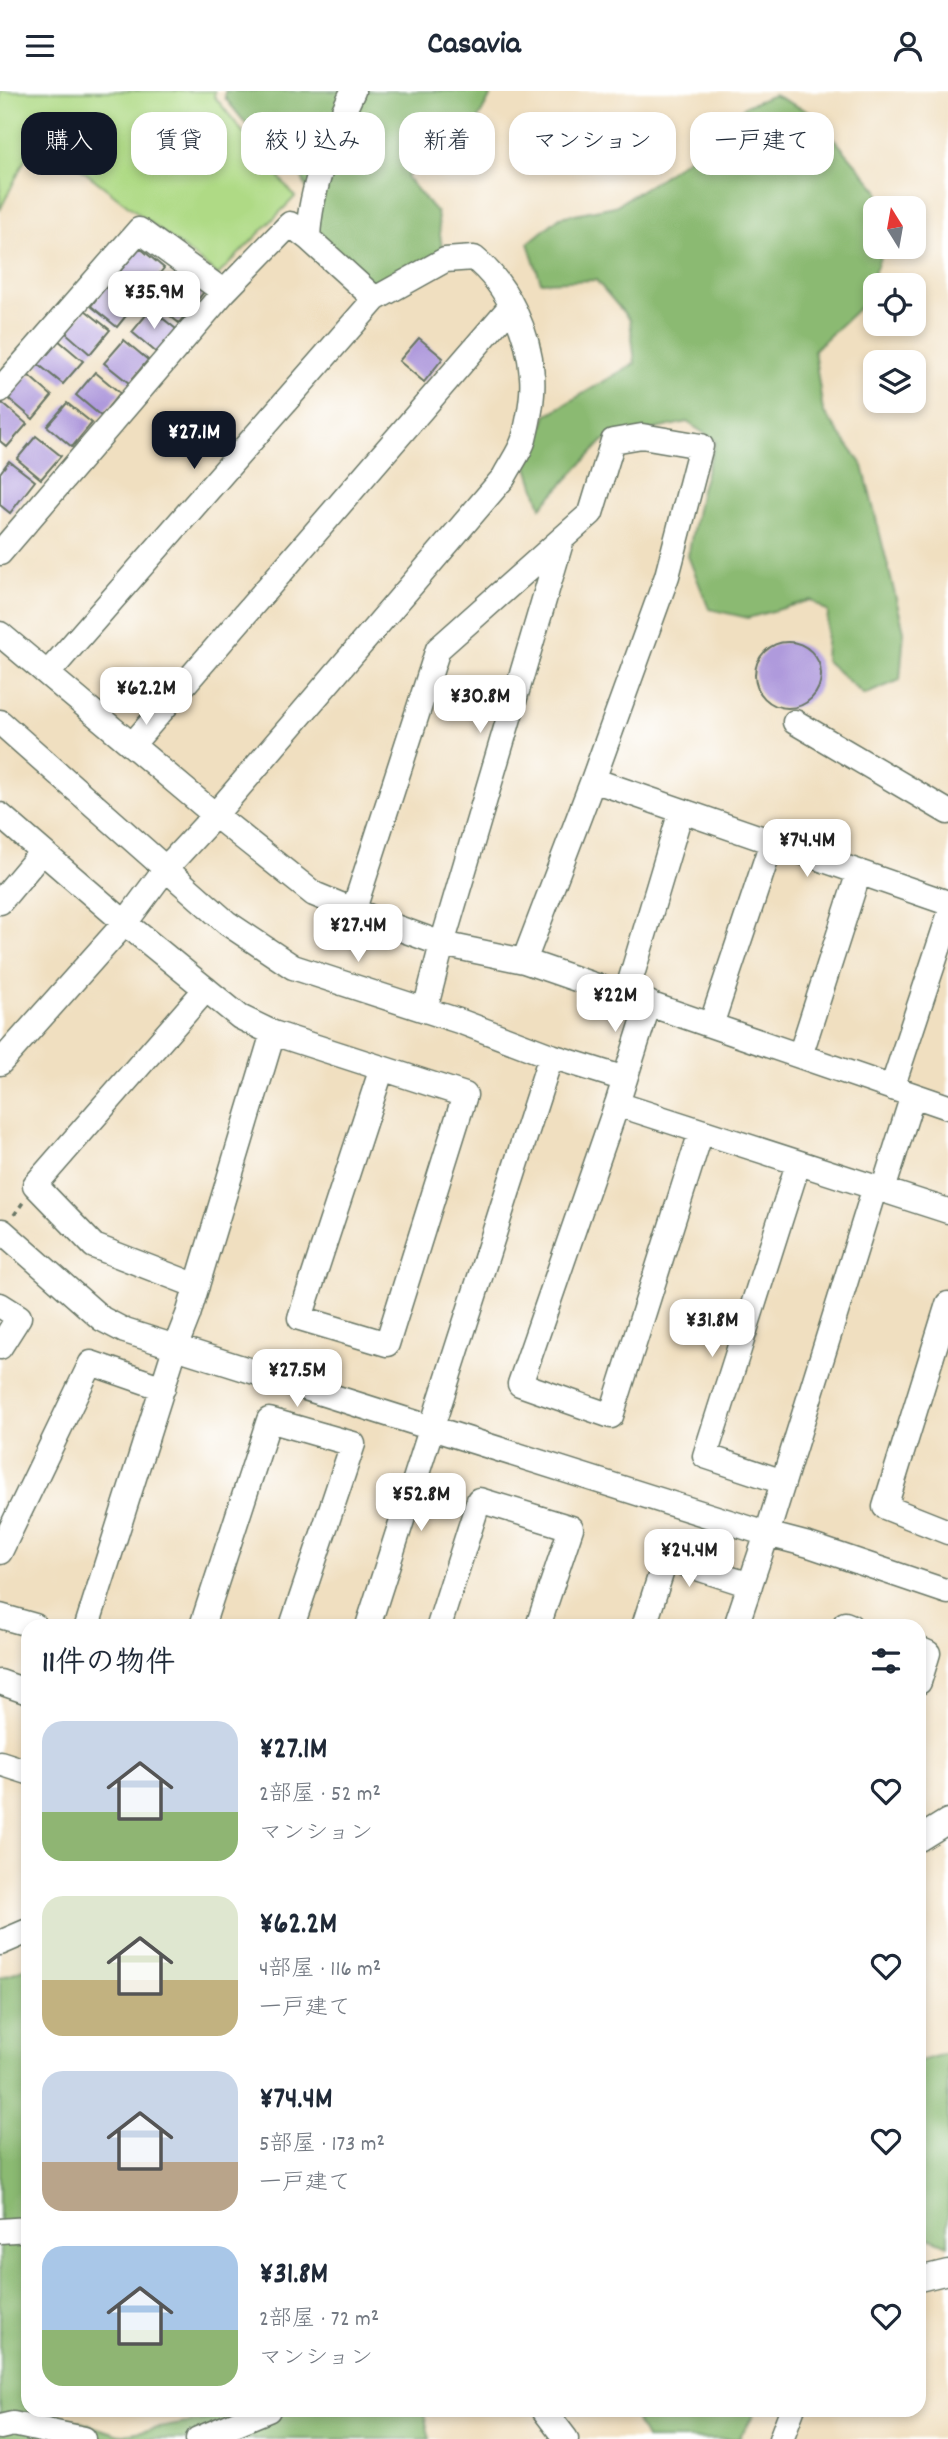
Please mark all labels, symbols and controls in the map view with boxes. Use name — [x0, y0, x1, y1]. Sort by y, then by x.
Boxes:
text: Casavia — [427, 23, 521, 69]
icon: menu — [21, 27, 59, 65]
icon: person — [889, 27, 927, 65]
chip: 購入 — [21, 112, 117, 175]
chip: 賃貸 — [131, 112, 227, 175]
chip: 絞り込み — [241, 112, 385, 175]
chip: 新着 — [399, 112, 495, 175]
chip: マンション — [509, 112, 676, 175]
chip: 一戸建て — [690, 112, 834, 175]
north arrow — [863, 196, 926, 259]
map controls — [863, 196, 926, 413]
pin: ¥35.9M — [97, 271, 211, 331]
button: locate — [863, 273, 926, 336]
text: ¥35.9M — [124, 277, 184, 310]
button: layers — [863, 350, 926, 413]
pin: ¥27.1M — [137, 411, 251, 471]
text: ¥27.1M — [168, 417, 220, 450]
pin: ¥62.2M — [89, 667, 203, 727]
text: ¥62.2M — [116, 673, 176, 706]
pin: ¥30.8M — [423, 675, 537, 735]
text: ¥30.8M — [450, 681, 510, 714]
pin: ¥74.4M — [750, 819, 864, 879]
text: ¥74.4M — [779, 825, 835, 858]
pin: ¥27.4M — [301, 905, 415, 964]
text: ¥27.4M — [330, 910, 386, 943]
pin: ¥22M — [574, 975, 656, 1034]
text: ¥22M — [593, 980, 637, 1013]
pin: ¥31.8M — [655, 1299, 769, 1359]
text: ¥31.8M — [686, 1305, 738, 1338]
pin: ¥27.5M — [240, 1349, 354, 1409]
text: ¥27.5M — [268, 1355, 326, 1388]
pin: ¥52.8M — [364, 1473, 478, 1533]
text: ¥52.8M — [392, 1479, 450, 1512]
pin: ¥24.4M — [632, 1529, 746, 1589]
text: ¥24.4M — [660, 1535, 718, 1568]
icon: filters — [867, 1642, 905, 1680]
text: 11件の物件 — [42, 1644, 175, 1687]
text: ¥27.1M — [259, 1730, 327, 1773]
icon: home — [98, 1749, 182, 1833]
icon: heart — [867, 1772, 905, 1810]
text: 2部屋 · 52 m² — [259, 1779, 381, 1812]
text: マンション — [259, 1818, 373, 1851]
text: ¥62.2M — [259, 1905, 337, 1948]
icon: home — [98, 1924, 182, 2008]
icon: heart — [867, 1947, 905, 1985]
text: 4部屋 · 116 m² — [259, 1954, 381, 1987]
text: 一戸建て — [259, 1993, 351, 2026]
text: ¥74.4M — [259, 2080, 332, 2123]
icon: home — [98, 2099, 182, 2183]
icon: heart — [867, 2122, 905, 2160]
text: 5部屋 · 173 m² — [259, 2129, 385, 2162]
text: 一戸建て — [259, 2168, 351, 2201]
text: ¥31.8M — [259, 2255, 328, 2298]
icon: home — [98, 2274, 182, 2358]
icon: heart — [867, 2297, 905, 2335]
text: 2部屋 · 72 m² — [259, 2304, 379, 2337]
text: マンション — [259, 2343, 373, 2376]

